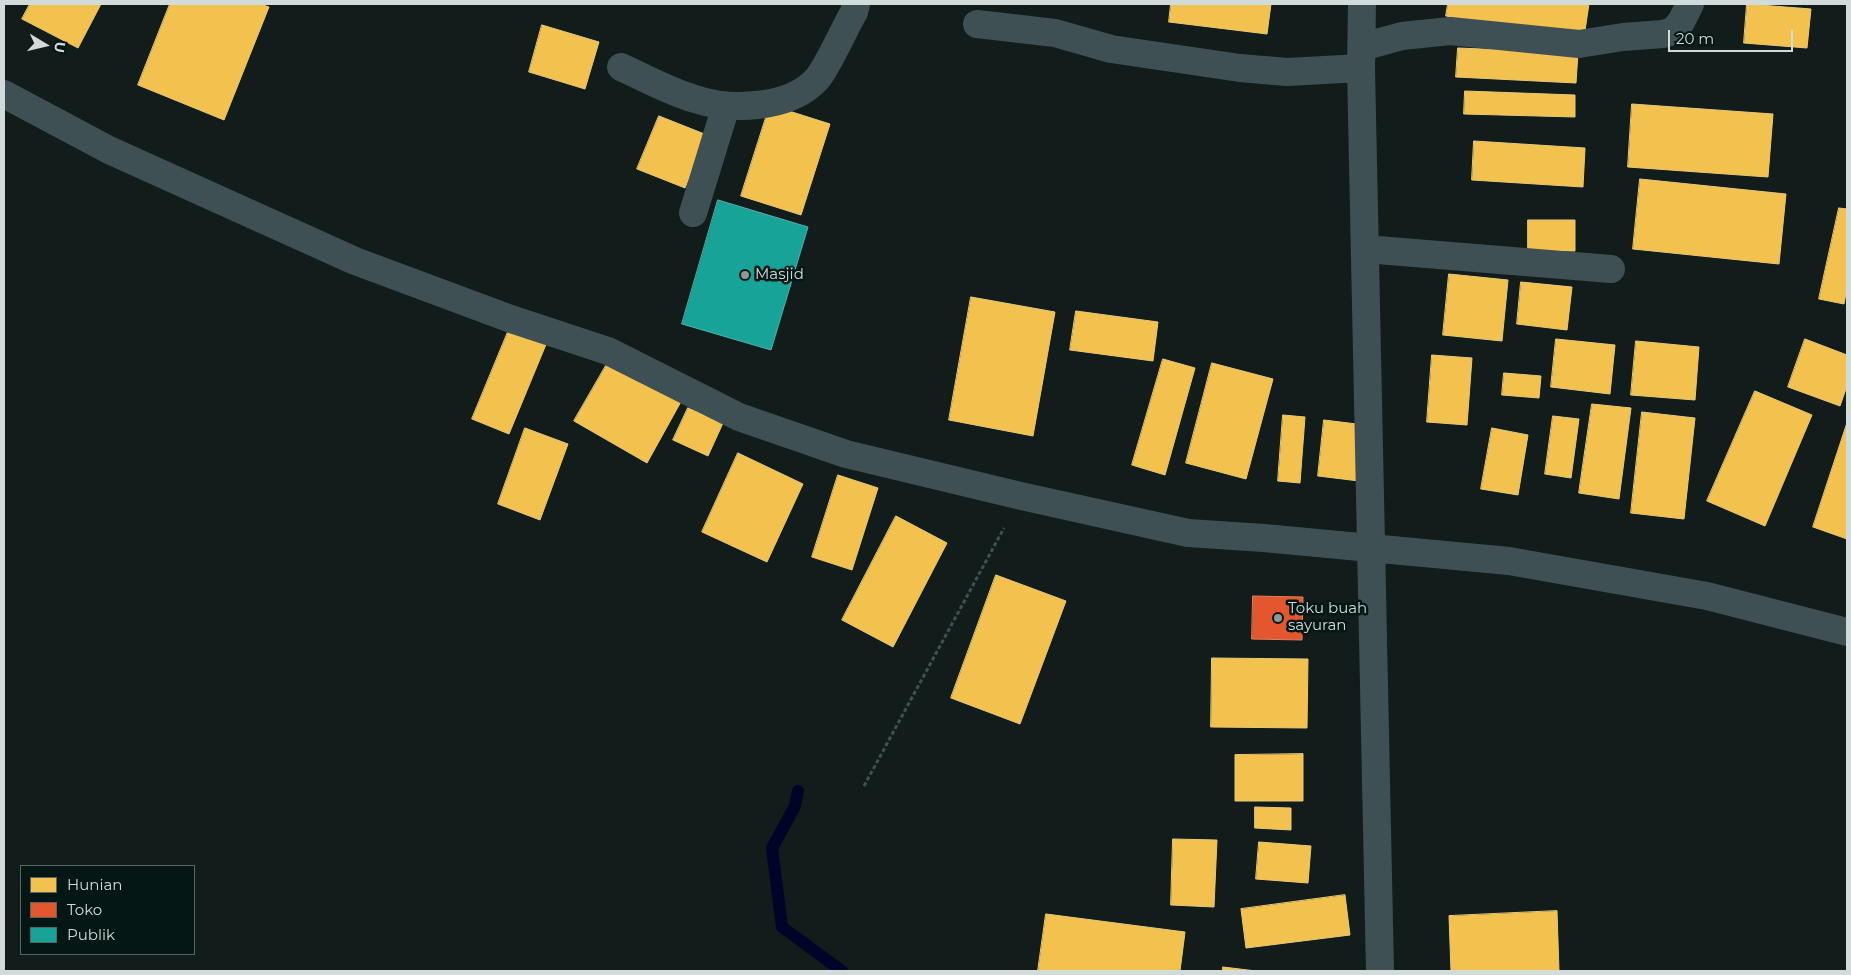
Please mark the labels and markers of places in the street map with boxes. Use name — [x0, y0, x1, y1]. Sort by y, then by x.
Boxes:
place label: Masjid — [755, 266, 804, 284]
marker: Masjid — [739, 269, 751, 281]
place label: Toku buah sayuran — [1288, 600, 1367, 635]
marker: Toku buah sayuran — [1272, 612, 1284, 624]

